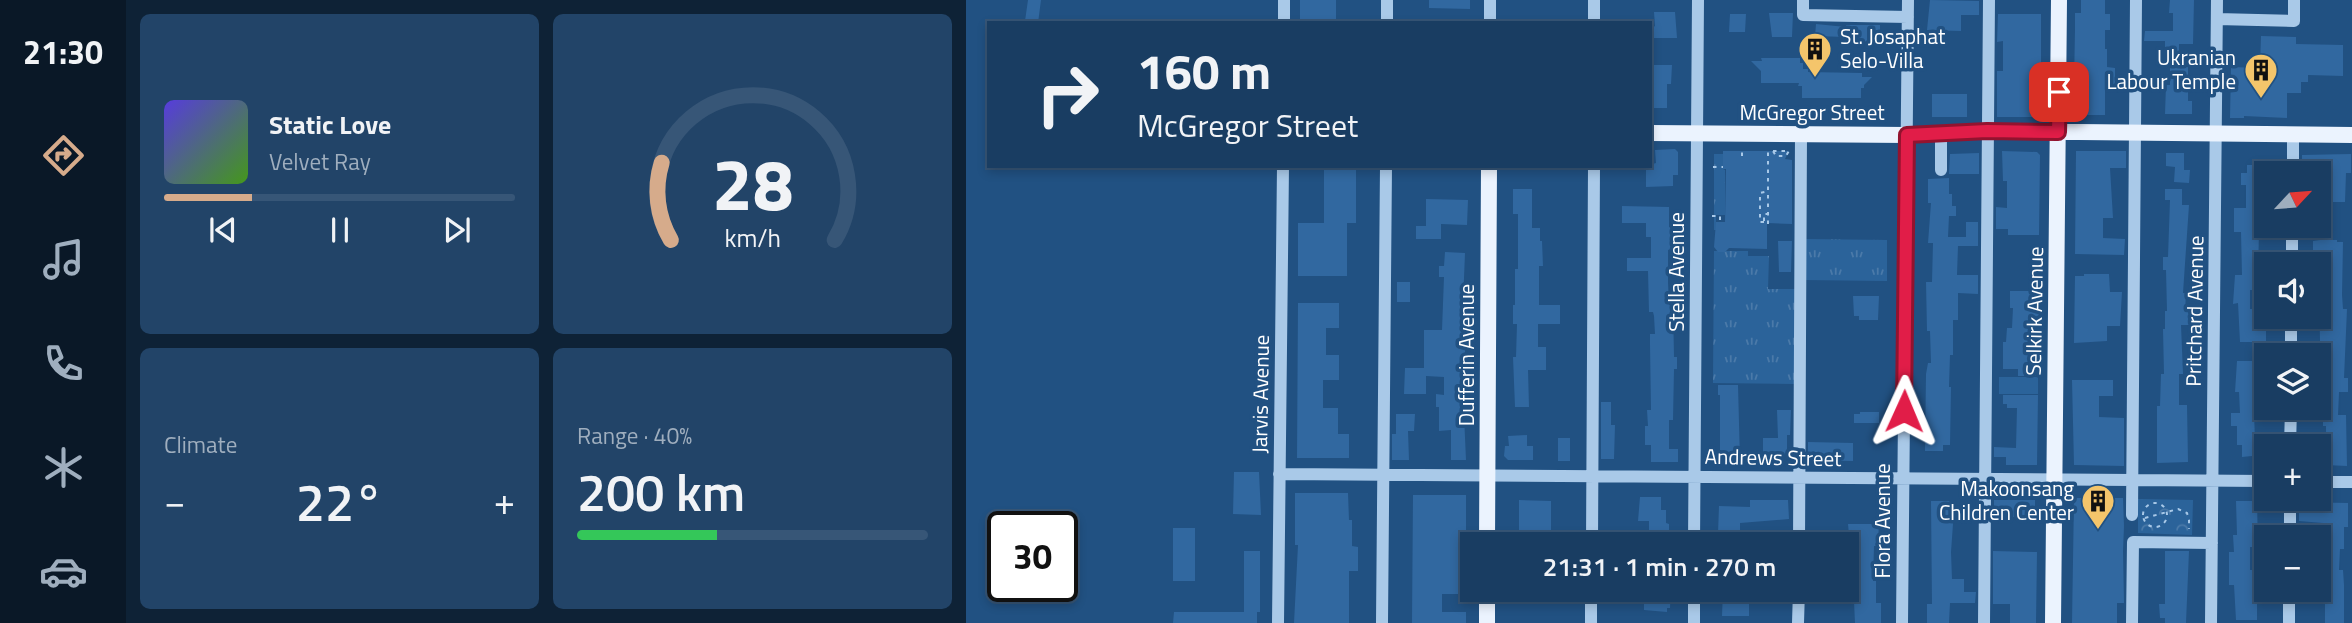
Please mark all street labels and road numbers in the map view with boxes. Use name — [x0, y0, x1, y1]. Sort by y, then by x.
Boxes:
street label: McGregor Street — [1739, 96, 1885, 128]
street label: Stella Avenue — [1660, 212, 1692, 332]
street label: Pritchard Avenue — [2177, 235, 2211, 387]
street label: Selkirk Avenue — [2017, 246, 2051, 376]
street label: Dufferin Avenue — [1450, 284, 1482, 426]
street label: Jarvis Avenue — [1243, 334, 1277, 454]
street label: Andrews Street — [1704, 440, 1842, 474]
street label: Flora Avenue — [1866, 463, 1898, 579]

